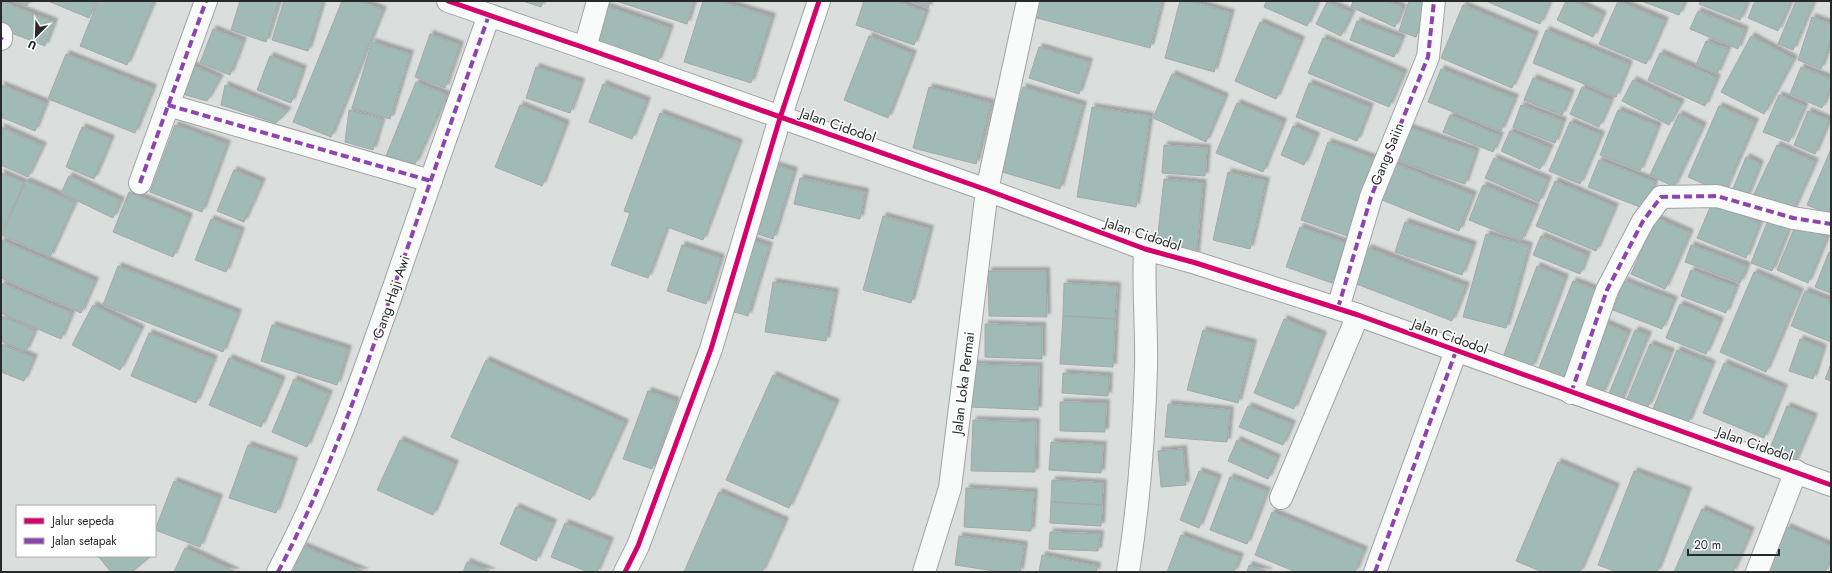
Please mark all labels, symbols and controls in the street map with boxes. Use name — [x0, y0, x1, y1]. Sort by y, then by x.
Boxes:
north arrow — [16, 16, 56, 56]
text: U — [25, 36, 39, 54]
street label: Jalan Cidodol — [795, 102, 879, 147]
street label: Gang Saiin — [1365, 120, 1409, 188]
street label: Jalan Cidodol — [1100, 212, 1184, 256]
street label: Gang Haji Awi — [367, 253, 415, 341]
street label: Jalan Cidodol — [1407, 312, 1491, 359]
street label: Jalan Loka Permai — [947, 331, 979, 437]
street label: Jalan Cidodol — [1712, 421, 1796, 466]
legend — [16, 505, 156, 557]
text: Jalur sepeda — [50, 512, 114, 530]
scale bar — [1688, 531, 1779, 557]
text: Jalan setapak — [50, 532, 117, 550]
text: 20 m — [1694, 536, 1721, 554]

